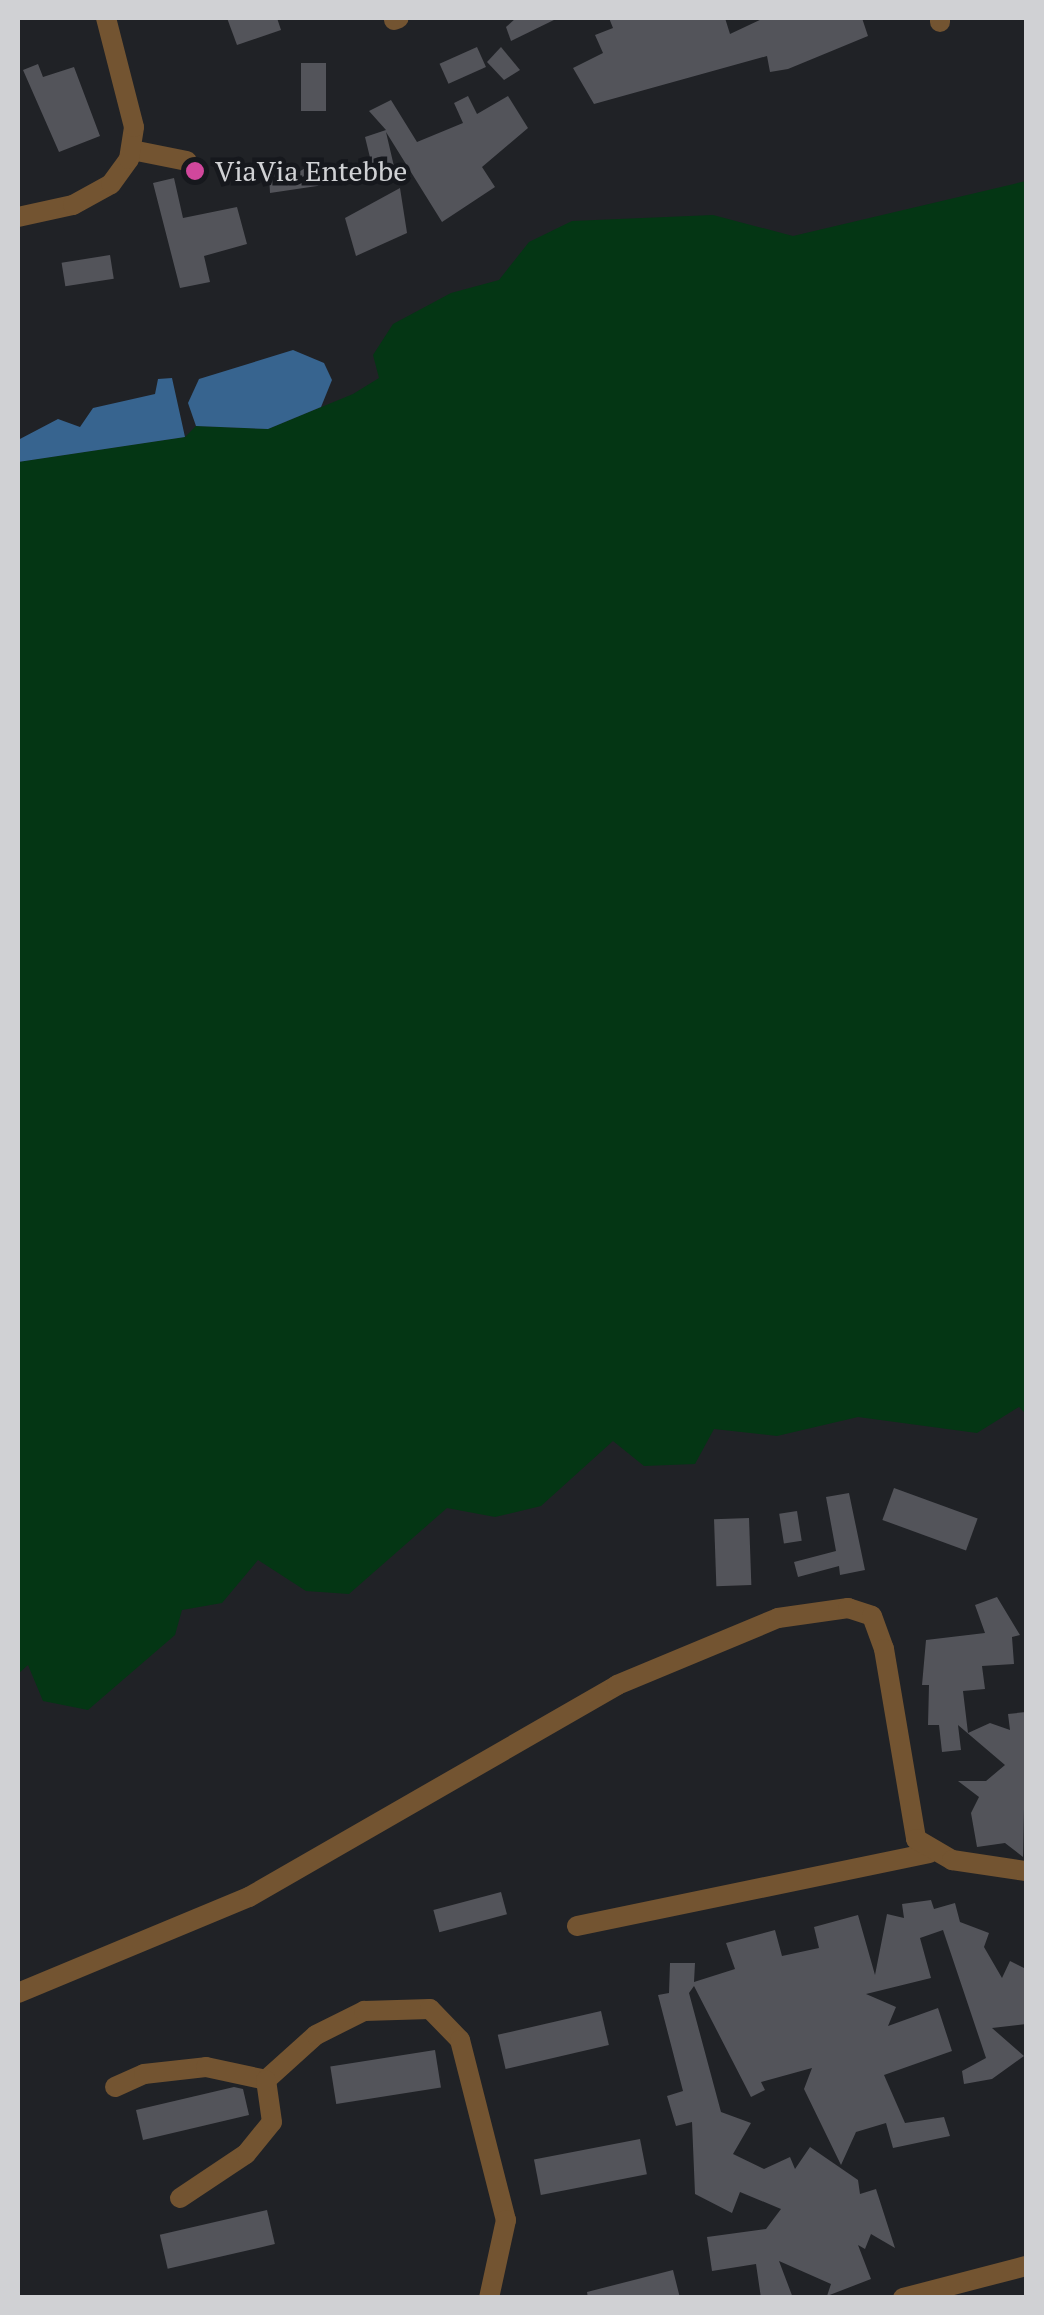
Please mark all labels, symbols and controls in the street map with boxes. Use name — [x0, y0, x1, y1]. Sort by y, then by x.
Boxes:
place label: ViaVia Entebbe — [215, 154, 407, 188]
marker: ViaVia Entebbe — [184, 160, 206, 182]

